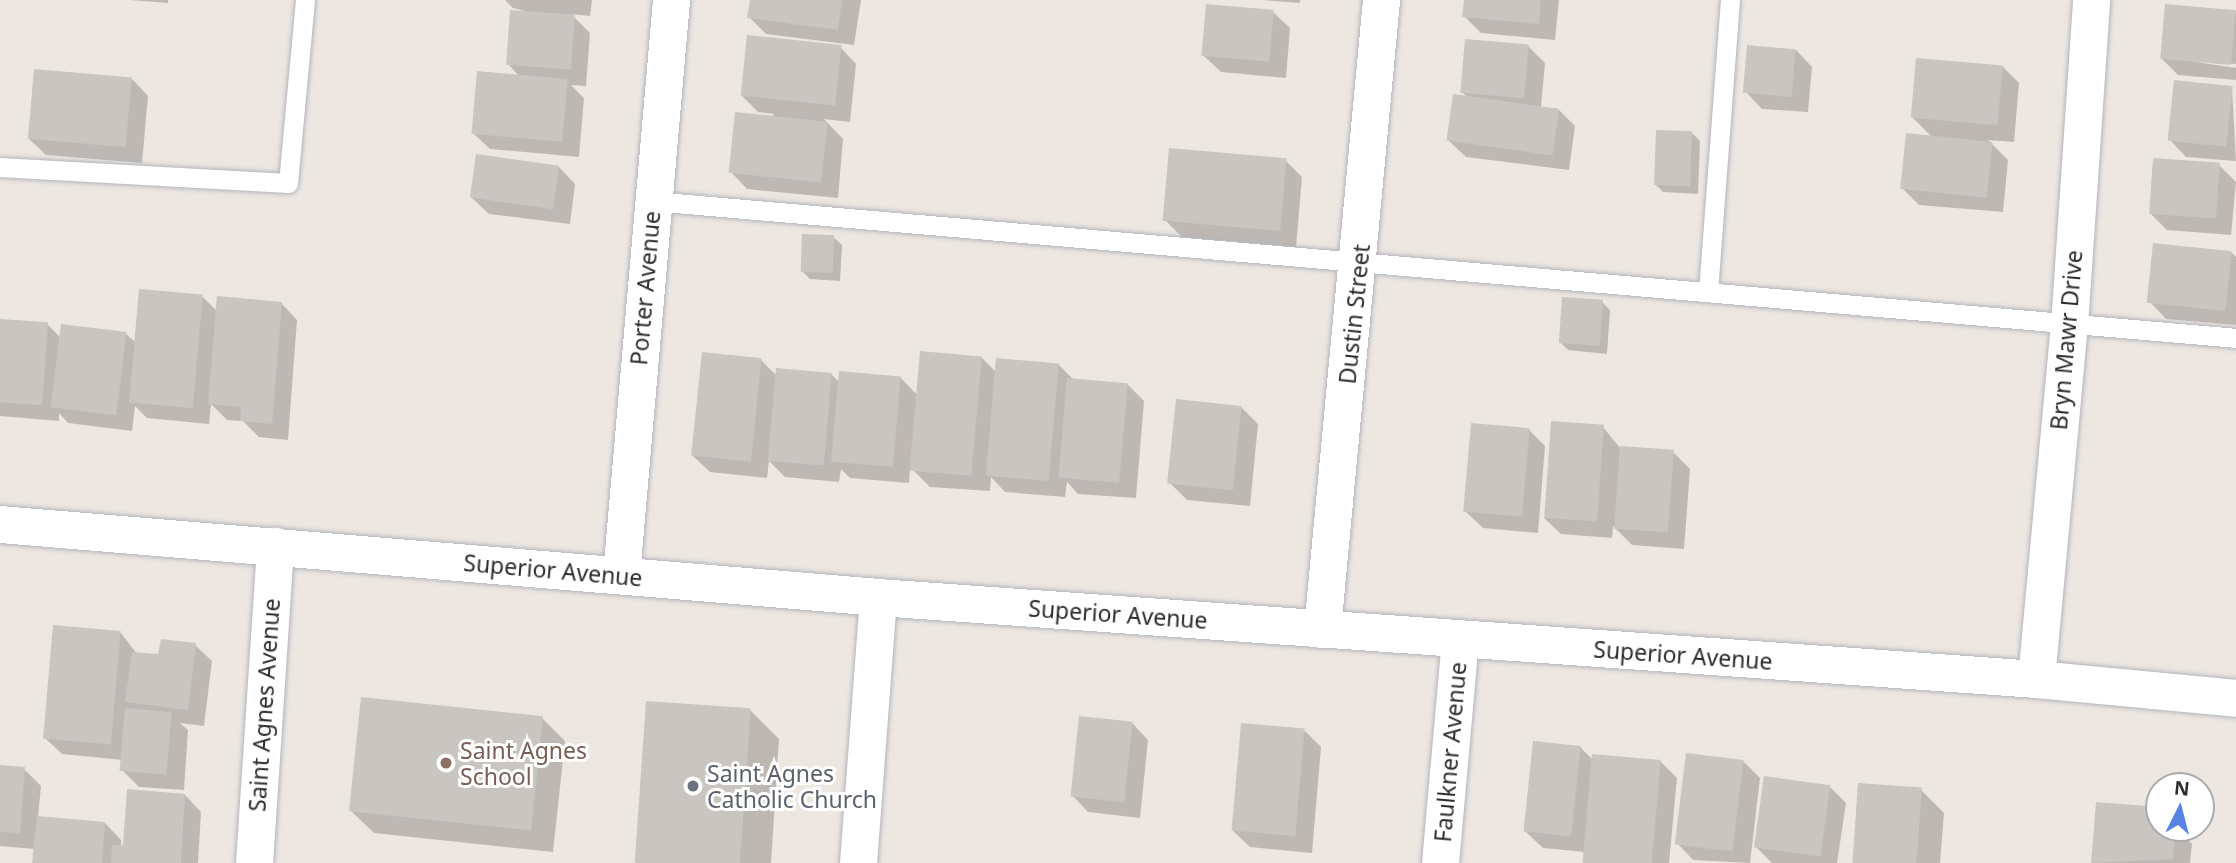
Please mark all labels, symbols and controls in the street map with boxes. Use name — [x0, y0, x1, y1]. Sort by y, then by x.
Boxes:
street label: Porter Avenue — [625, 210, 665, 366]
street label: Dustin Street — [1333, 243, 1375, 385]
street label: Bryn Mawr Drive — [2044, 249, 2088, 431]
street label: Superior Avenue — [462, 548, 644, 592]
street label: Superior Avenue — [1027, 594, 1209, 634]
street label: Saint Agnes Avenue — [243, 597, 285, 813]
street label: Superior Avenue — [1592, 635, 1774, 675]
street label: Faulkner Avenue — [1428, 661, 1472, 843]
place label: Saint Agnes School — [460, 736, 587, 790]
marker: Saint Agnes School — [438, 755, 454, 771]
place label: Saint Agnes Catholic Church — [707, 759, 877, 813]
north arrow — [2145, 772, 2215, 842]
text: N — [2173, 774, 2191, 802]
marker: Saint Agnes Catholic Church — [685, 778, 701, 794]

